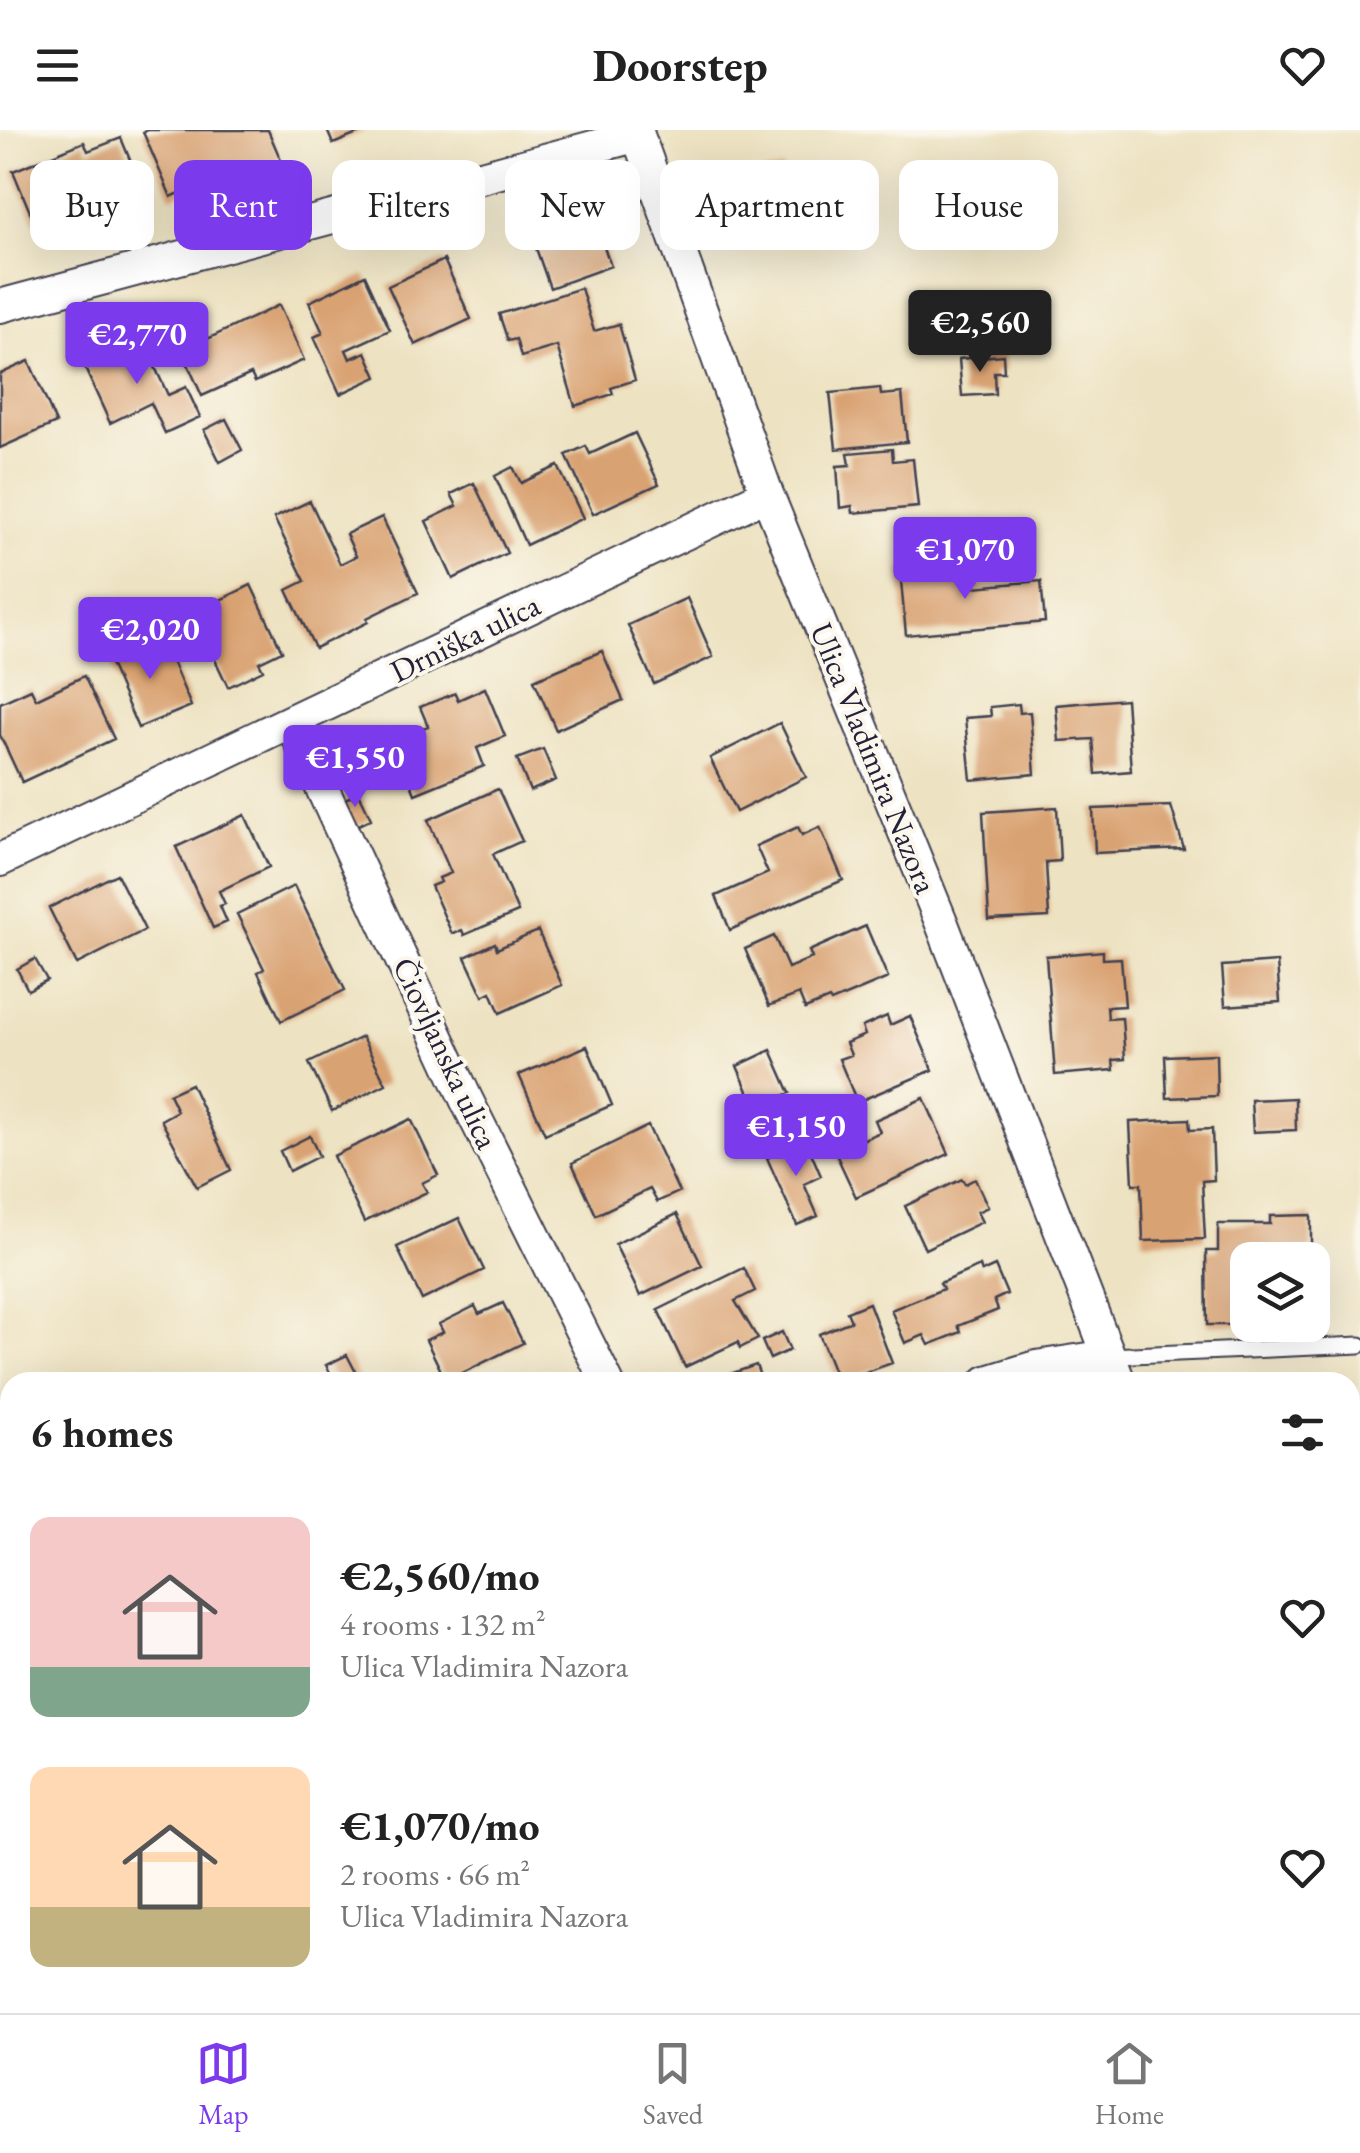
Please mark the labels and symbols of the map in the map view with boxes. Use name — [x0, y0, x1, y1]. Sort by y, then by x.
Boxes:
pin: €2,560 — [899, 290, 1061, 375]
pin: €2,770 — [56, 302, 218, 387]
pin: €1,070 — [884, 517, 1046, 602]
street label: Drniška ulica — [383, 584, 547, 692]
pin: €2,020 — [69, 597, 231, 682]
street label: Ulica Vladimira Nazora — [801, 616, 948, 900]
pin: €1,550 — [274, 725, 436, 810]
street label: Čiovljanska ulica — [383, 950, 509, 1156]
pin: €1,150 — [715, 1094, 877, 1179]

